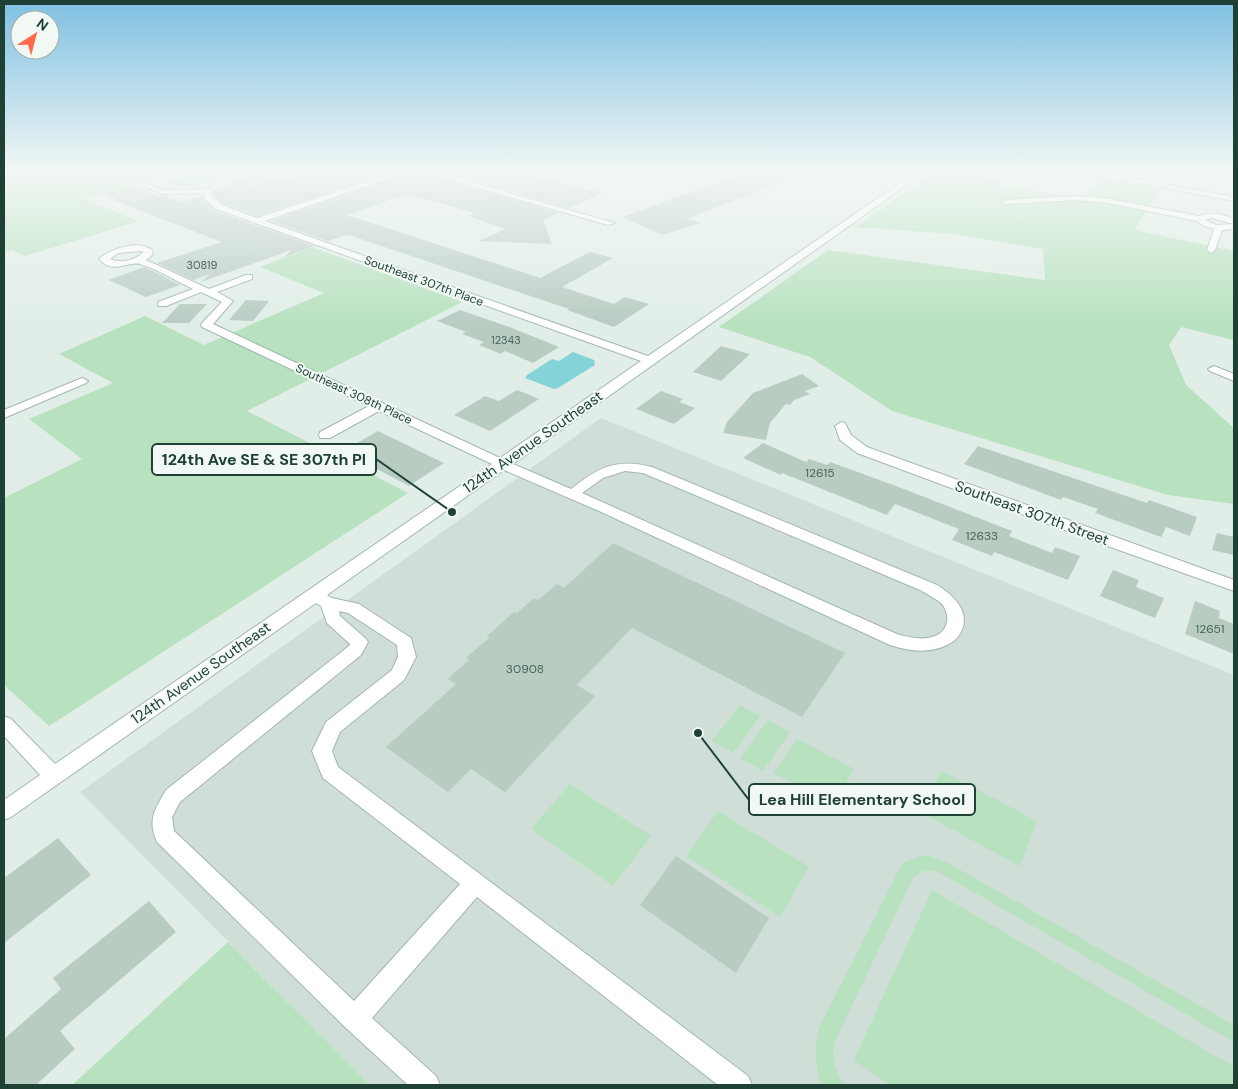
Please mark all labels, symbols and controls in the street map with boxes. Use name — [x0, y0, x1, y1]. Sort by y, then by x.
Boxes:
north arrow — [10, 10, 60, 60]
text: N — [33, 14, 52, 35]
street label: Southeast 307th Place — [362, 252, 486, 310]
house number: 30819 — [187, 258, 218, 272]
house number: 12343 — [491, 333, 521, 347]
street label: Southeast 308th Place — [293, 360, 415, 428]
street label: 124th Avenue Southeast — [459, 386, 607, 498]
callout: 124th Ave SE & SE 307th Pl — [152, 444, 376, 475]
text: 124th Ave SE & SE 307th Pl — [162, 449, 366, 470]
house number: 12615 — [805, 465, 835, 481]
street label: Southeast 307th Street — [952, 476, 1112, 550]
house number: 12633 — [966, 528, 998, 544]
street label: 124th Avenue Southeast — [127, 617, 275, 729]
house number: 12651 — [1195, 621, 1225, 637]
house number: 30908 — [506, 661, 544, 677]
callout: Lea Hill Elementary School — [749, 784, 975, 815]
text: Lea Hill Elementary School — [759, 789, 965, 810]

